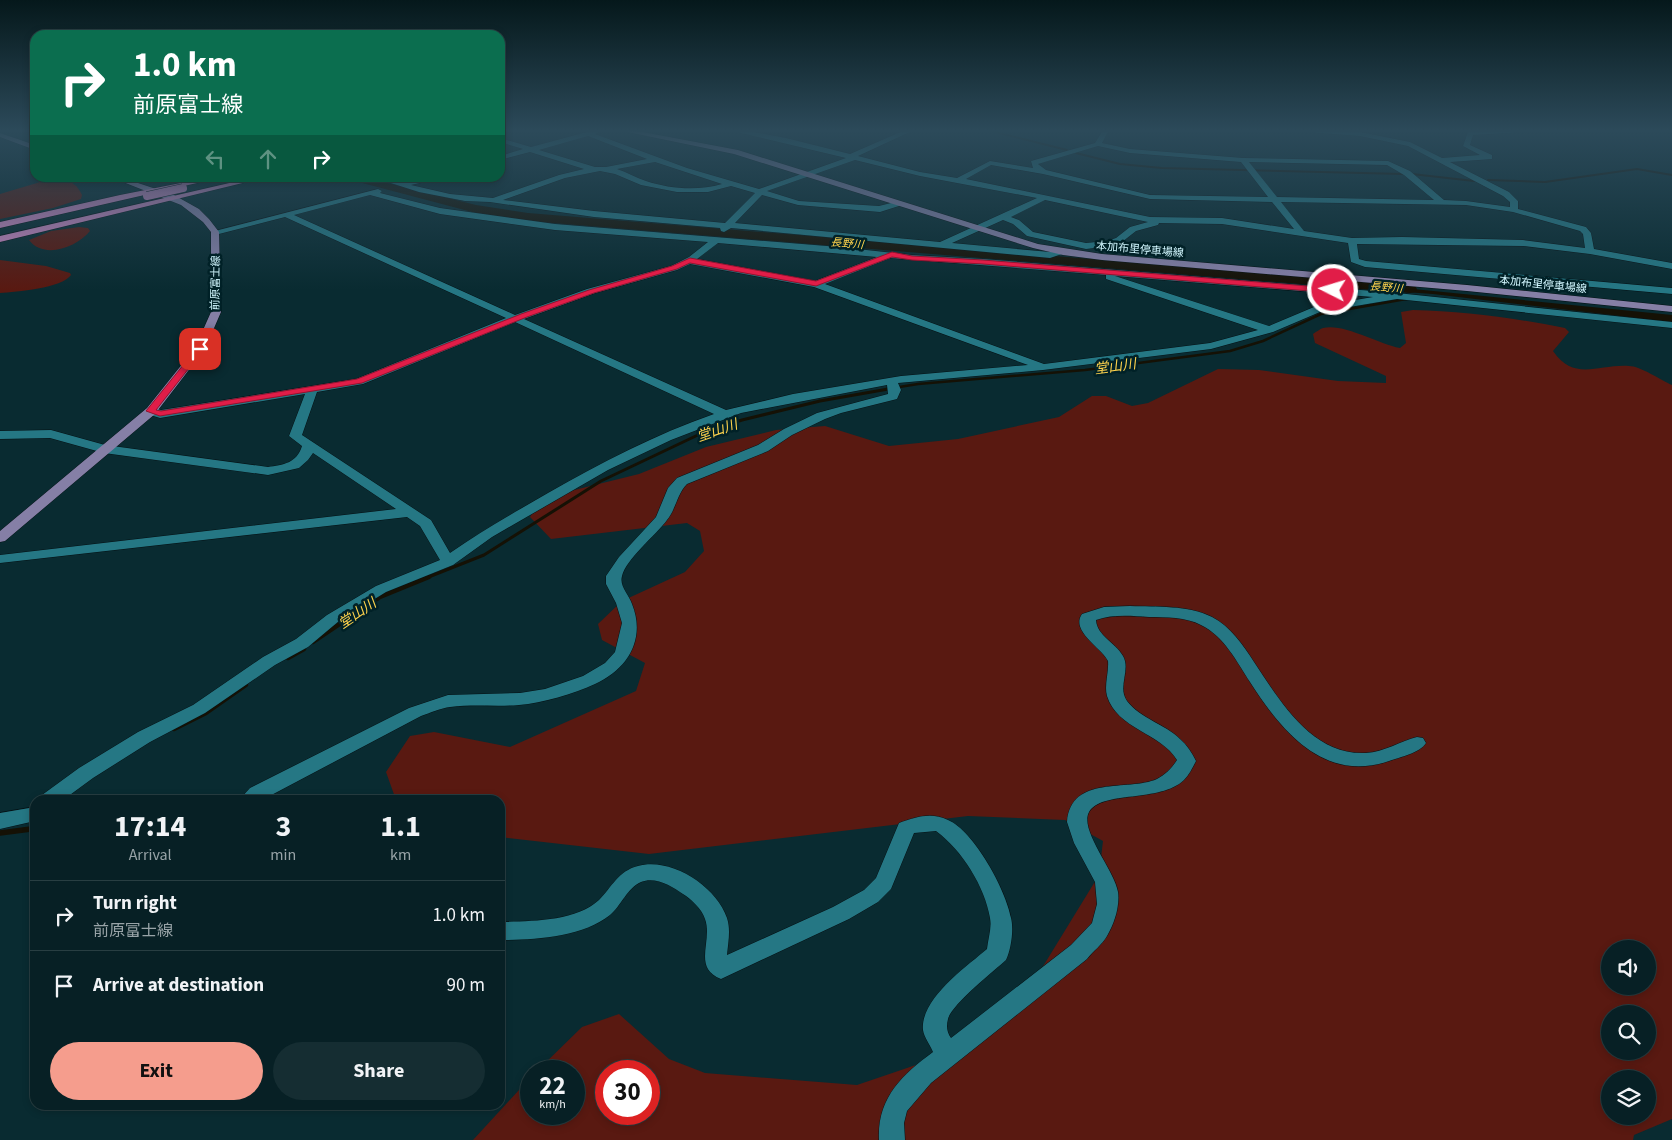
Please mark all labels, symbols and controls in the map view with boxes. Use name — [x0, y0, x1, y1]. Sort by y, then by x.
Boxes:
text: 1.0 km — [133, 40, 237, 90]
icon: right — [50, 50, 115, 115]
text: 前原富士線 — [133, 89, 243, 121]
icon: left — [201, 145, 229, 173]
icon: ahead — [254, 145, 282, 173]
icon: right — [307, 145, 335, 173]
water label: 長野川 — [830, 235, 865, 252]
street label: 本加布里停車場線 — [1095, 238, 1184, 261]
street label: 前原富士線 — [208, 255, 223, 311]
position arrow — [1306, 263, 1358, 315]
street label: 本加布里停車場線 — [1498, 272, 1587, 297]
water label: 長野川 — [1369, 279, 1404, 296]
pin — [179, 328, 221, 370]
icon: arrive — [186, 335, 214, 363]
water label: 堂山川 — [1093, 354, 1139, 380]
water label: 堂山川 — [694, 414, 742, 447]
water label: 堂山川 — [335, 593, 382, 634]
text: 17:14 — [114, 805, 186, 848]
text: 3 — [275, 805, 291, 848]
text: 1.1 — [380, 805, 421, 848]
text: Arrival — [129, 844, 172, 866]
text: min — [270, 844, 296, 866]
text: km — [390, 844, 411, 866]
text: Turn right — [93, 890, 177, 917]
icon: right — [50, 902, 78, 930]
text: 1.0 km — [432, 902, 485, 929]
text: 前原富士線 — [93, 920, 173, 942]
map controls — [1601, 940, 1656, 1125]
button: sound — [1601, 940, 1656, 995]
icon: arrive — [50, 972, 78, 1000]
text: Arrive at destination — [93, 972, 264, 999]
text: 90 m — [447, 972, 485, 999]
button: search — [1601, 1005, 1656, 1060]
button: Exit — [50, 1042, 263, 1100]
button: Share — [273, 1042, 485, 1100]
speed limit sign: 30 — [595, 1060, 660, 1125]
text: 22 — [539, 1068, 566, 1104]
button: layers — [1601, 1070, 1656, 1125]
text: km/h — [539, 1096, 566, 1113]

